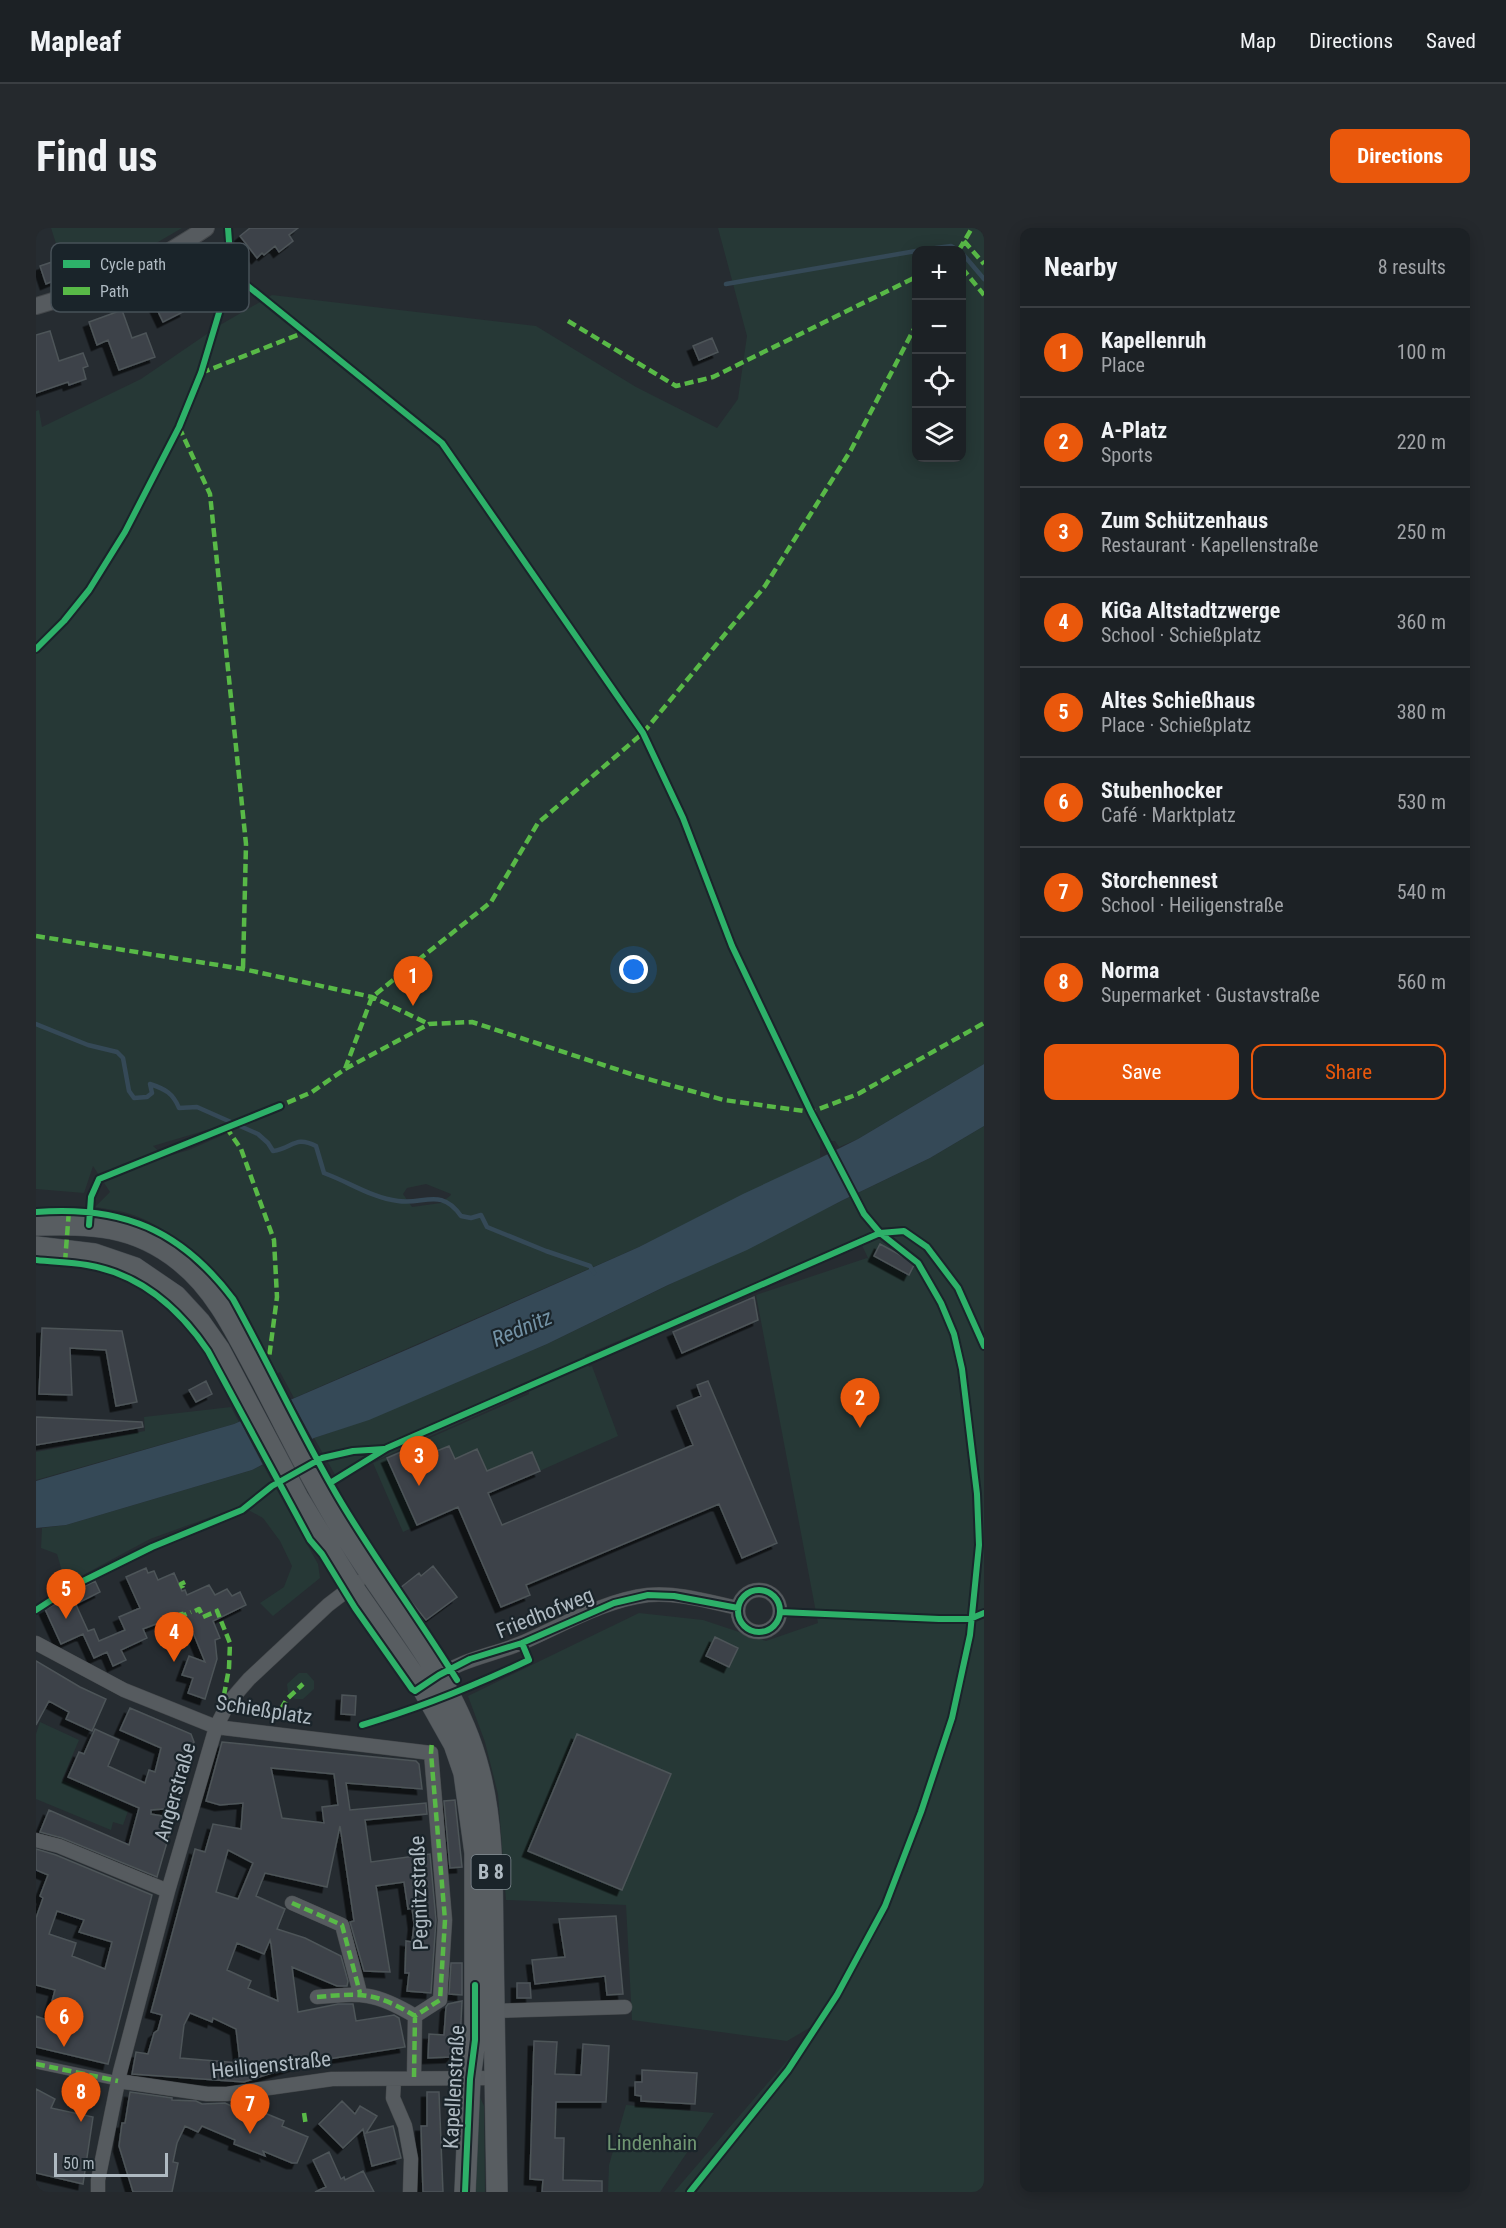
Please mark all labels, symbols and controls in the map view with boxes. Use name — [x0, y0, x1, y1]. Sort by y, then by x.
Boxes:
text: Mapleaf — [30, 25, 121, 58]
text: Map — [1240, 29, 1276, 53]
text: Directions — [1309, 29, 1393, 53]
text: Saved — [1426, 29, 1476, 53]
button: Directions — [1330, 129, 1470, 183]
text: Find us — [36, 132, 157, 181]
legend — [51, 243, 249, 312]
map controls — [912, 246, 966, 462]
button: + — [912, 246, 966, 300]
text: Nearby — [1044, 252, 1118, 282]
text: Cycle path — [100, 255, 166, 274]
text: 8 results — [1378, 255, 1446, 279]
text: Path — [100, 282, 129, 301]
button: − — [912, 300, 966, 354]
text: Kapellenruh — [1101, 328, 1206, 353]
text: 1 — [1058, 340, 1069, 364]
text: 100 m — [1397, 340, 1446, 364]
text: Place — [1101, 353, 1145, 377]
button: locate — [912, 354, 966, 408]
button: layers — [912, 408, 966, 462]
text: A-Platz — [1101, 418, 1167, 443]
text: 2 — [1058, 430, 1069, 454]
text: 220 m — [1397, 430, 1446, 454]
text: Sports — [1101, 443, 1153, 467]
text: Zum Schützenhaus — [1101, 508, 1268, 533]
text: 3 — [1058, 520, 1069, 544]
text: 250 m — [1397, 520, 1446, 544]
text: Restaurant · Kapellenstraße — [1101, 533, 1318, 557]
text: KiGa Altstadtzwerge — [1101, 598, 1280, 623]
text: 4 — [1058, 610, 1069, 634]
text: 360 m — [1397, 610, 1446, 634]
text: School · Schießplatz — [1101, 623, 1261, 647]
text: Altes Schießhaus — [1101, 688, 1255, 713]
text: 5 — [1058, 700, 1069, 724]
text: 380 m — [1397, 700, 1446, 724]
text: Place · Schießplatz — [1101, 713, 1251, 737]
text: Stubenhocker — [1101, 778, 1223, 803]
text: 6 — [1058, 790, 1069, 814]
text: 530 m — [1397, 790, 1446, 814]
text: Café · Marktplatz — [1101, 803, 1236, 827]
text: Storchennest — [1101, 868, 1218, 893]
text: 7 — [1058, 880, 1069, 904]
text: 540 m — [1397, 880, 1446, 904]
text: School · Heiligenstraße — [1101, 893, 1284, 917]
your location — [619, 955, 648, 984]
pin: 1 — [394, 956, 433, 1006]
text: Norma — [1101, 958, 1159, 983]
text: 8 — [1058, 970, 1069, 994]
text: 560 m — [1397, 970, 1446, 994]
text: Supermarket · Gustavstraße — [1101, 983, 1320, 1007]
button: Save — [1044, 1044, 1239, 1100]
button: Share — [1251, 1044, 1446, 1100]
water label: Rednitz — [488, 1304, 556, 1352]
pin: 2 — [840, 1378, 880, 1428]
pin: 3 — [400, 1436, 439, 1486]
pin: 5 — [46, 1570, 86, 1619]
street label: Friedhofweg — [493, 1583, 597, 1643]
pin: 4 — [154, 1612, 194, 1662]
street label: Schießplatz — [214, 1691, 314, 1729]
street label: Angerstraße — [149, 1740, 201, 1844]
street label: Pegnitzstraße — [405, 1835, 433, 1951]
road number: B 8 — [472, 1855, 510, 1889]
pin: 6 — [45, 1998, 84, 2047]
street label: Kapellenstraße — [439, 2024, 469, 2150]
street label: Heiligenstraße — [210, 2047, 332, 2083]
pin: 8 — [62, 2072, 100, 2122]
pin: 7 — [230, 2084, 270, 2134]
park label: Lindenhain — [607, 2131, 697, 2155]
scale bar — [54, 2150, 168, 2178]
text: 50 m — [63, 2154, 95, 2173]

